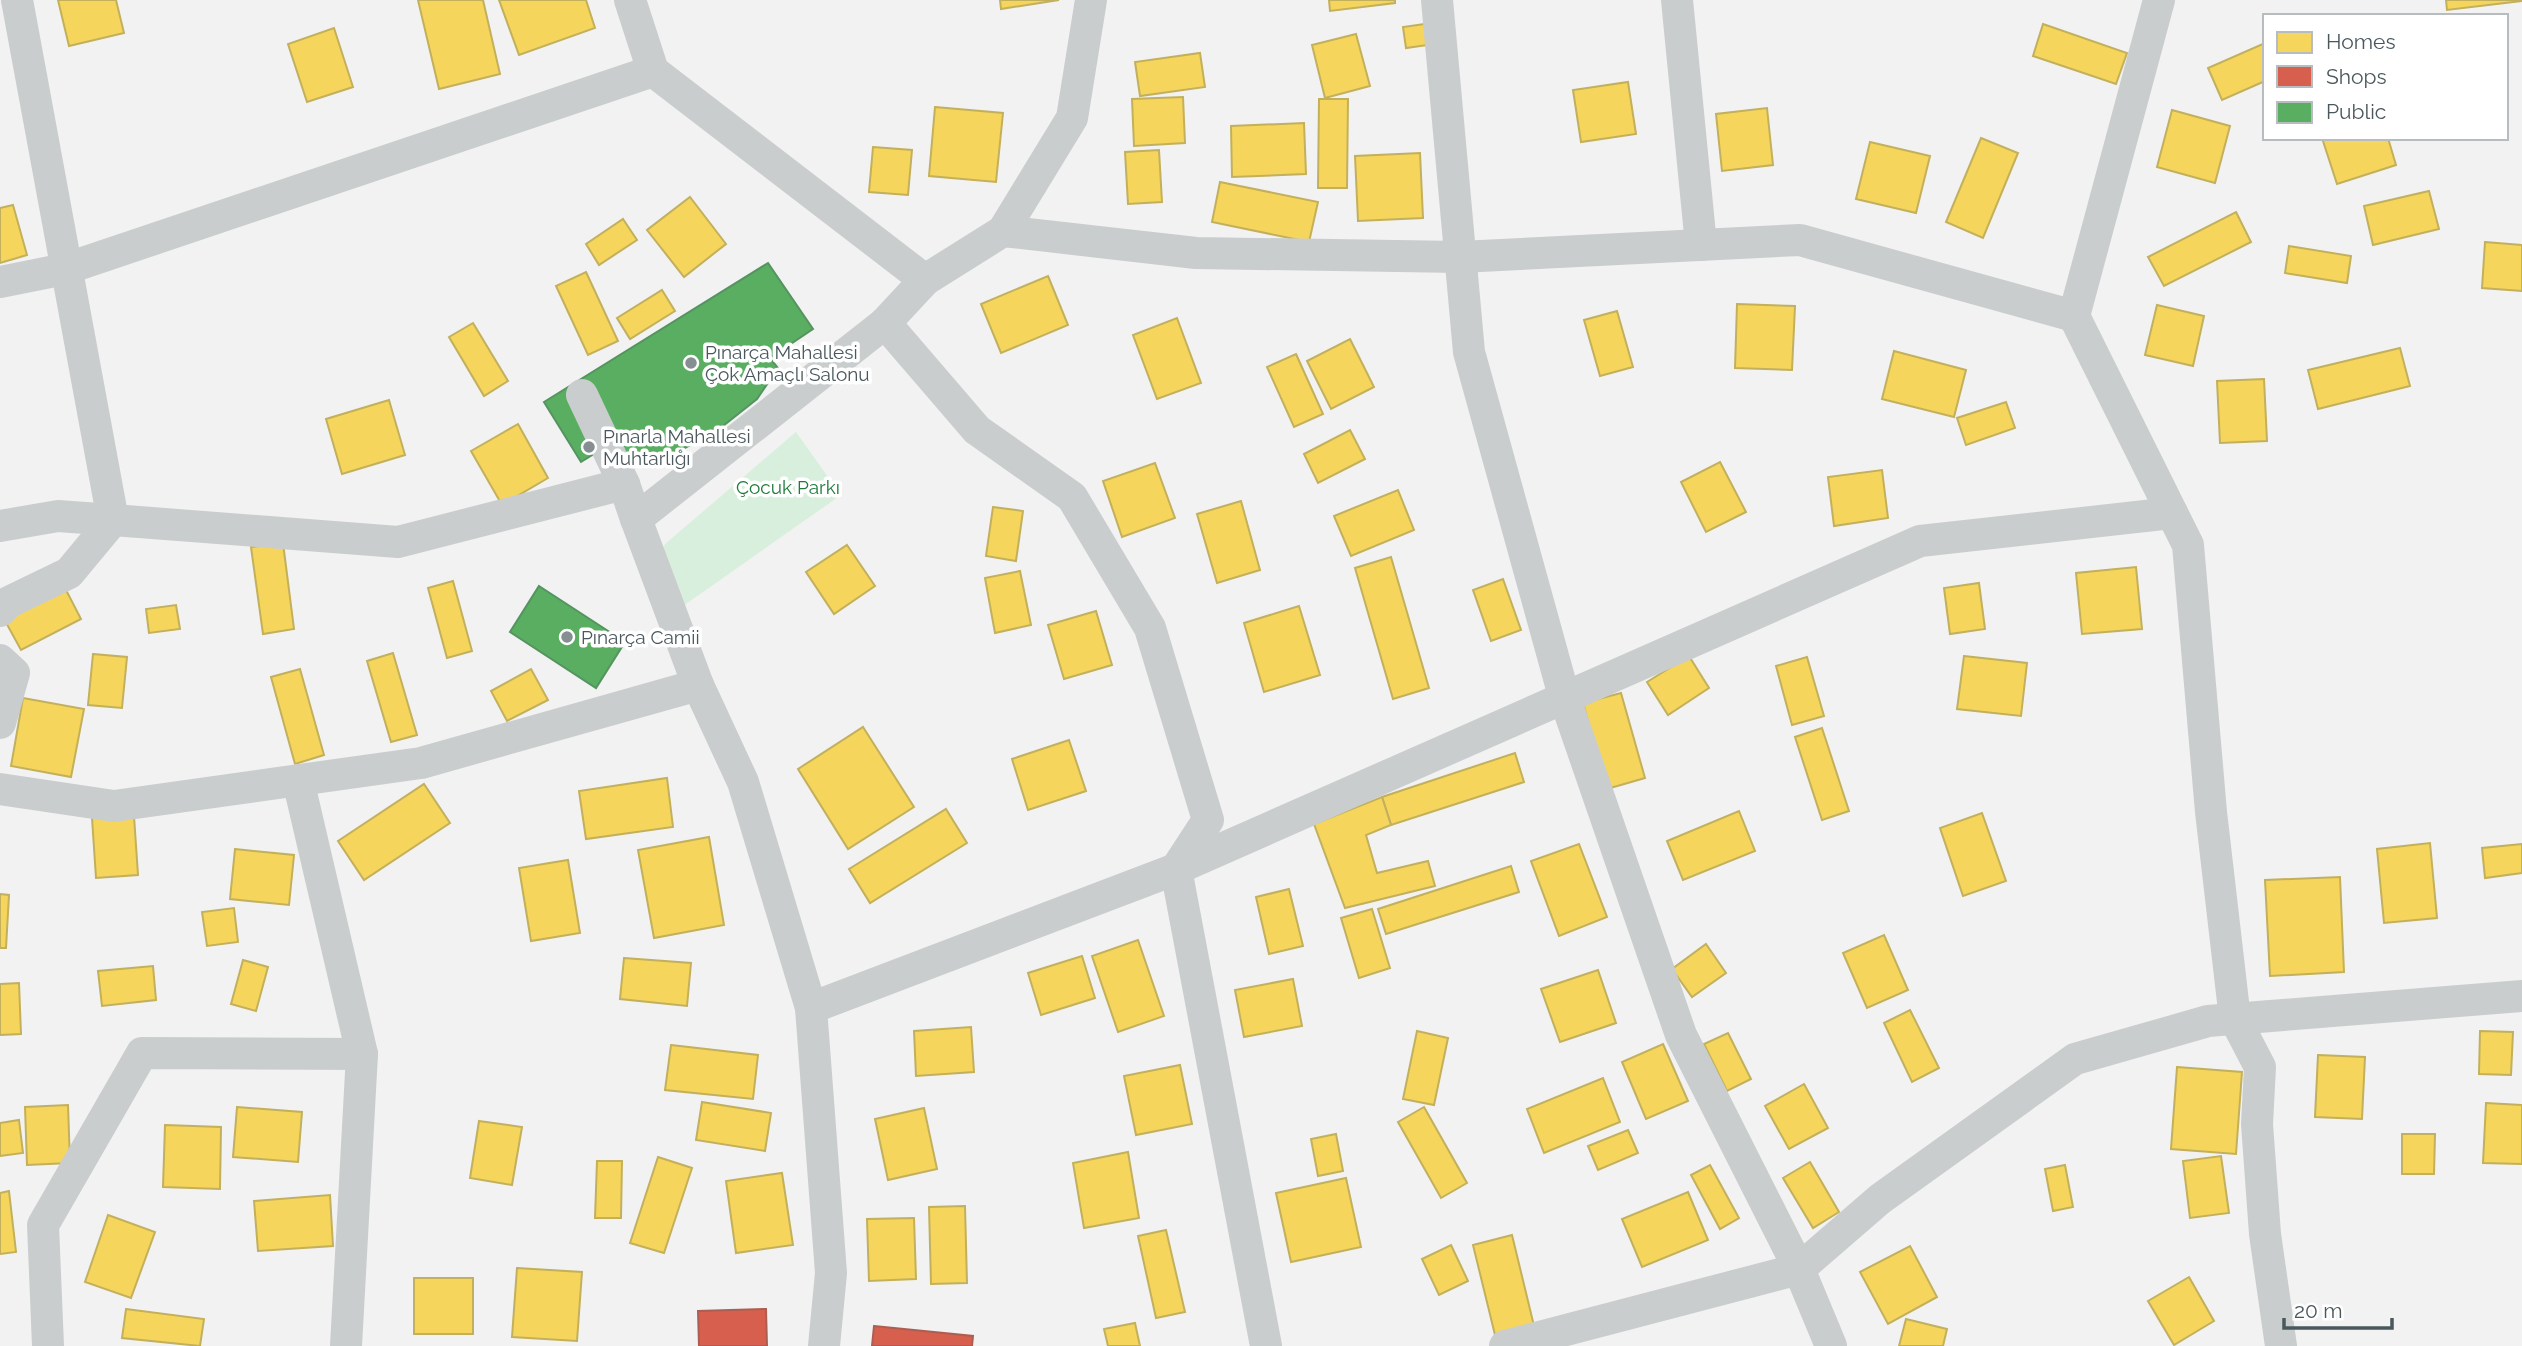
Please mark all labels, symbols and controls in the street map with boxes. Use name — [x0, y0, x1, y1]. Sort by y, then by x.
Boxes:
legend — [2263, 14, 2508, 140]
text: Homes — [2326, 29, 2396, 54]
text: Shops — [2326, 64, 2387, 89]
text: Public — [2326, 99, 2386, 124]
place label: Pınarça Mahallesi Çok Amaçlı Salonu — [705, 341, 870, 385]
marker: Pınarça Mahallesi Çok Amaçlı Salonu — [683, 355, 699, 371]
place label: Pınarla Mahallesi Muhtarlığı — [603, 425, 751, 469]
marker: Pınarla Mahallesi Muhtarlığı — [581, 439, 597, 455]
park label: Çocuk Parkı — [736, 476, 840, 498]
place label: Pınarça Camii — [581, 626, 700, 648]
marker: Pınarça Camii — [559, 629, 575, 645]
scale bar — [2284, 1286, 2392, 1330]
text: 20 m — [2294, 1298, 2342, 1323]

